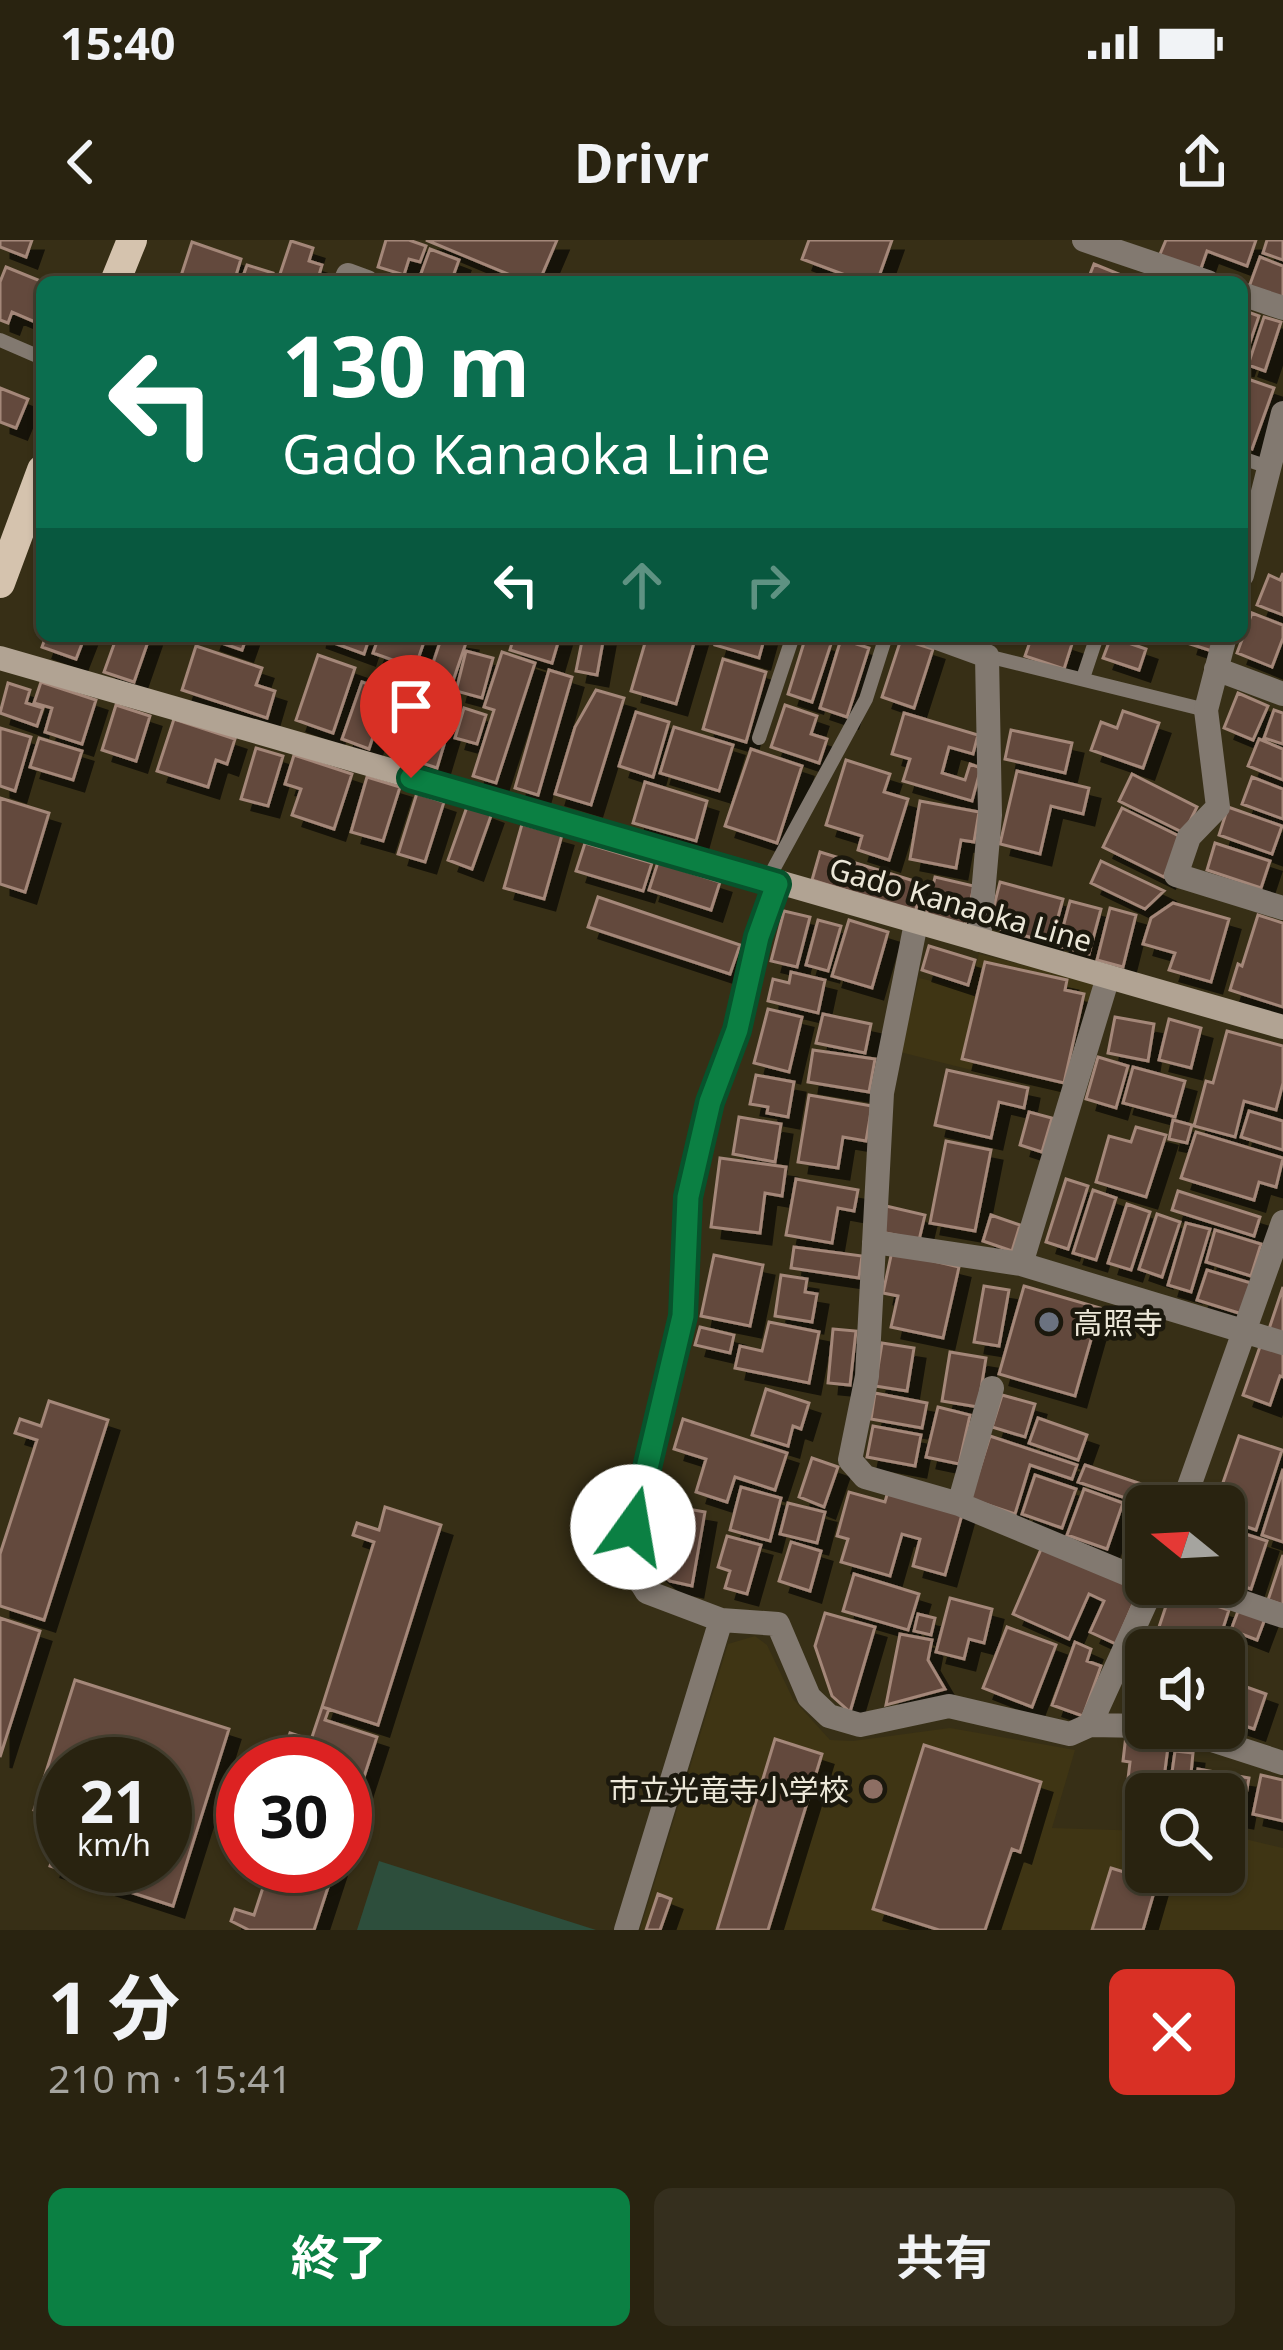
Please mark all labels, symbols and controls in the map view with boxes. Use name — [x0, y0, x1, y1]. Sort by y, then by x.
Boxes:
text: 15:40 — [60, 12, 176, 73]
text: Drivr — [574, 125, 709, 199]
icon: back — [48, 129, 114, 195]
icon: share — [1169, 129, 1235, 195]
text: 130 m — [282, 307, 530, 422]
icon: left — [84, 324, 240, 480]
text: Gado Kanaoka Line — [282, 416, 771, 490]
icon: left — [483, 552, 549, 618]
icon: ahead — [609, 552, 675, 618]
icon: right — [735, 552, 801, 618]
pin — [360, 655, 462, 778]
icon: arrive — [378, 673, 444, 739]
street label: Gado Kanaoka Line — [825, 847, 1097, 961]
place label: 高照寺 — [1073, 1302, 1163, 1343]
marker: 高照寺 — [1036, 1309, 1062, 1335]
position arrow — [570, 1464, 696, 1590]
north arrow — [1125, 1485, 1245, 1605]
map controls — [1125, 1485, 1245, 1893]
button: sound — [1125, 1629, 1245, 1749]
speed limit sign: 30 — [216, 1737, 372, 1893]
text: 21 — [80, 1759, 148, 1841]
place label: 市立光竜寺小学校 — [609, 1769, 849, 1810]
button: search — [1125, 1773, 1245, 1893]
marker: 市立光竜寺小学校 — [860, 1776, 886, 1802]
text: km/h — [77, 1824, 151, 1865]
text: 1 分 — [48, 1957, 180, 2055]
button: close — [1109, 1969, 1235, 2095]
text: 210 m · 15:41 — [48, 2051, 292, 2104]
button: 終了 — [48, 2188, 630, 2326]
button: 共有 — [654, 2188, 1235, 2326]

